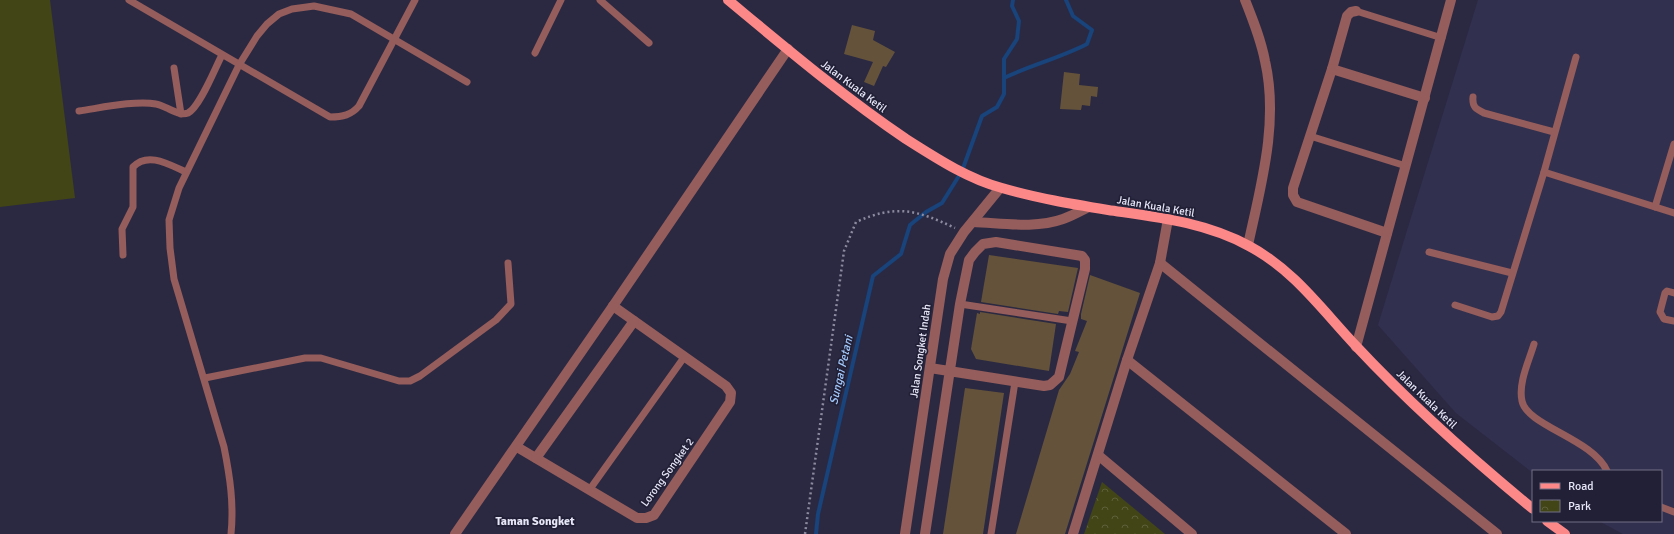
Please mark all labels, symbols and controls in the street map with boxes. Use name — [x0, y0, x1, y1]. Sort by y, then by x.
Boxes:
street label: Jalan Kuala Ketil — [818, 58, 889, 115]
street label: Jalan Kuala Ketil — [1116, 193, 1196, 220]
street label: Jalan Songket Indah — [907, 303, 934, 399]
water label: Sungai Petani — [826, 332, 857, 406]
street label: Jalan Kuala Ketil — [1394, 367, 1459, 431]
street label: Lorong Songket 2 — [638, 435, 697, 509]
legend — [1532, 470, 1662, 522]
text: Road — [1568, 479, 1594, 494]
text: Park — [1568, 499, 1591, 514]
district label: Taman Songket — [496, 514, 575, 529]

